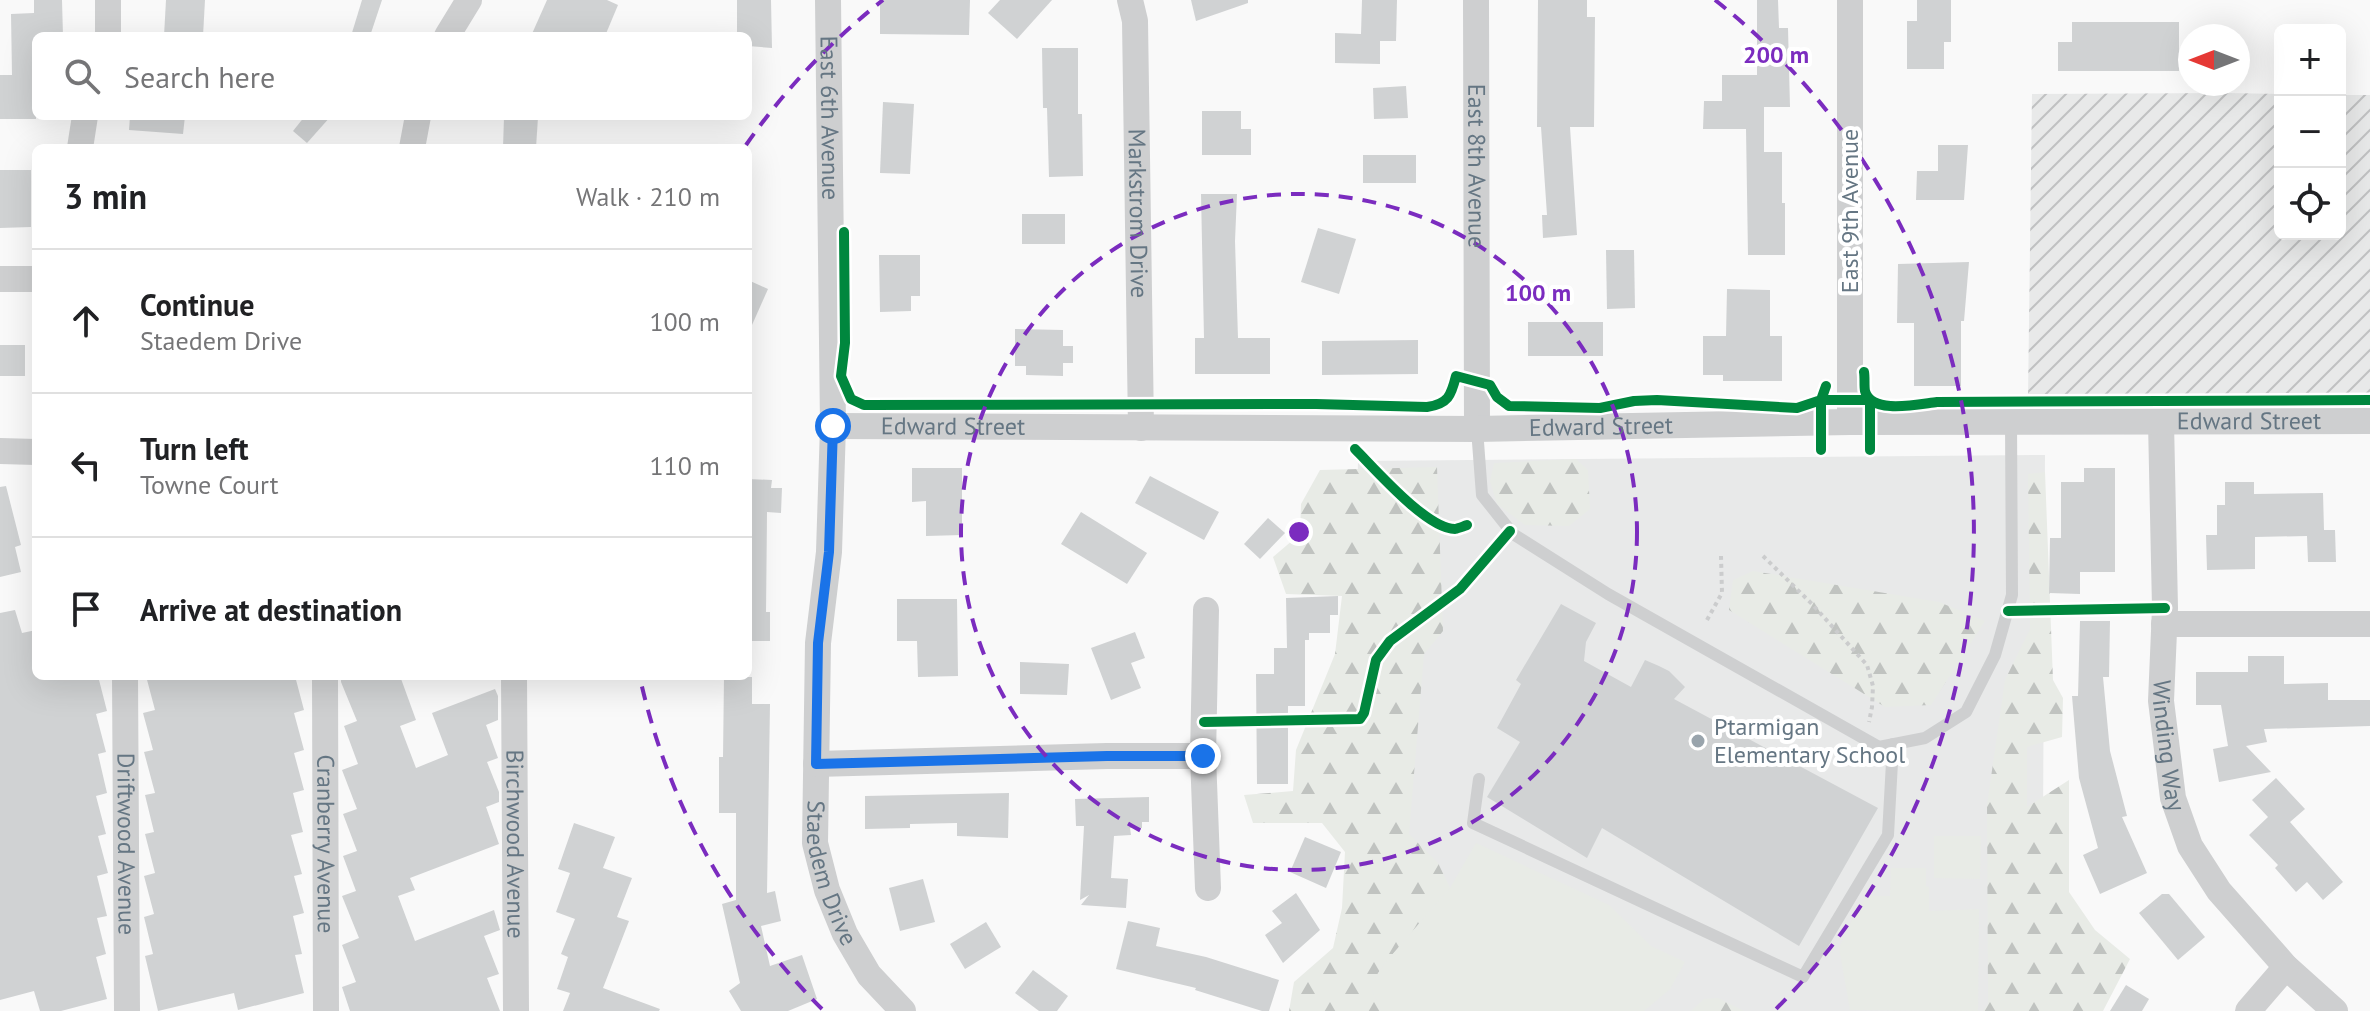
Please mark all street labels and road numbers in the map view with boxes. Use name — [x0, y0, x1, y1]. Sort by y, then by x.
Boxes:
street label: East 6th Avenue — [813, 36, 846, 200]
street label: East 8th Avenue — [1461, 84, 1493, 248]
street label: Markstrom Drive — [1122, 128, 1155, 298]
street label: East 9th Avenue — [1834, 129, 1865, 293]
street label: Edward Street — [2177, 405, 2321, 436]
street label: Edward Street — [1529, 409, 1673, 443]
street label: Edward Street — [881, 410, 1025, 442]
street label: Winding Way — [2146, 679, 2193, 816]
street label: Birchwood Avenue — [499, 749, 532, 939]
street label: Driftwood Avenue — [110, 753, 143, 935]
street label: Cranberry Avenue — [310, 754, 342, 934]
street label: Staedem Drive — [800, 800, 864, 951]

